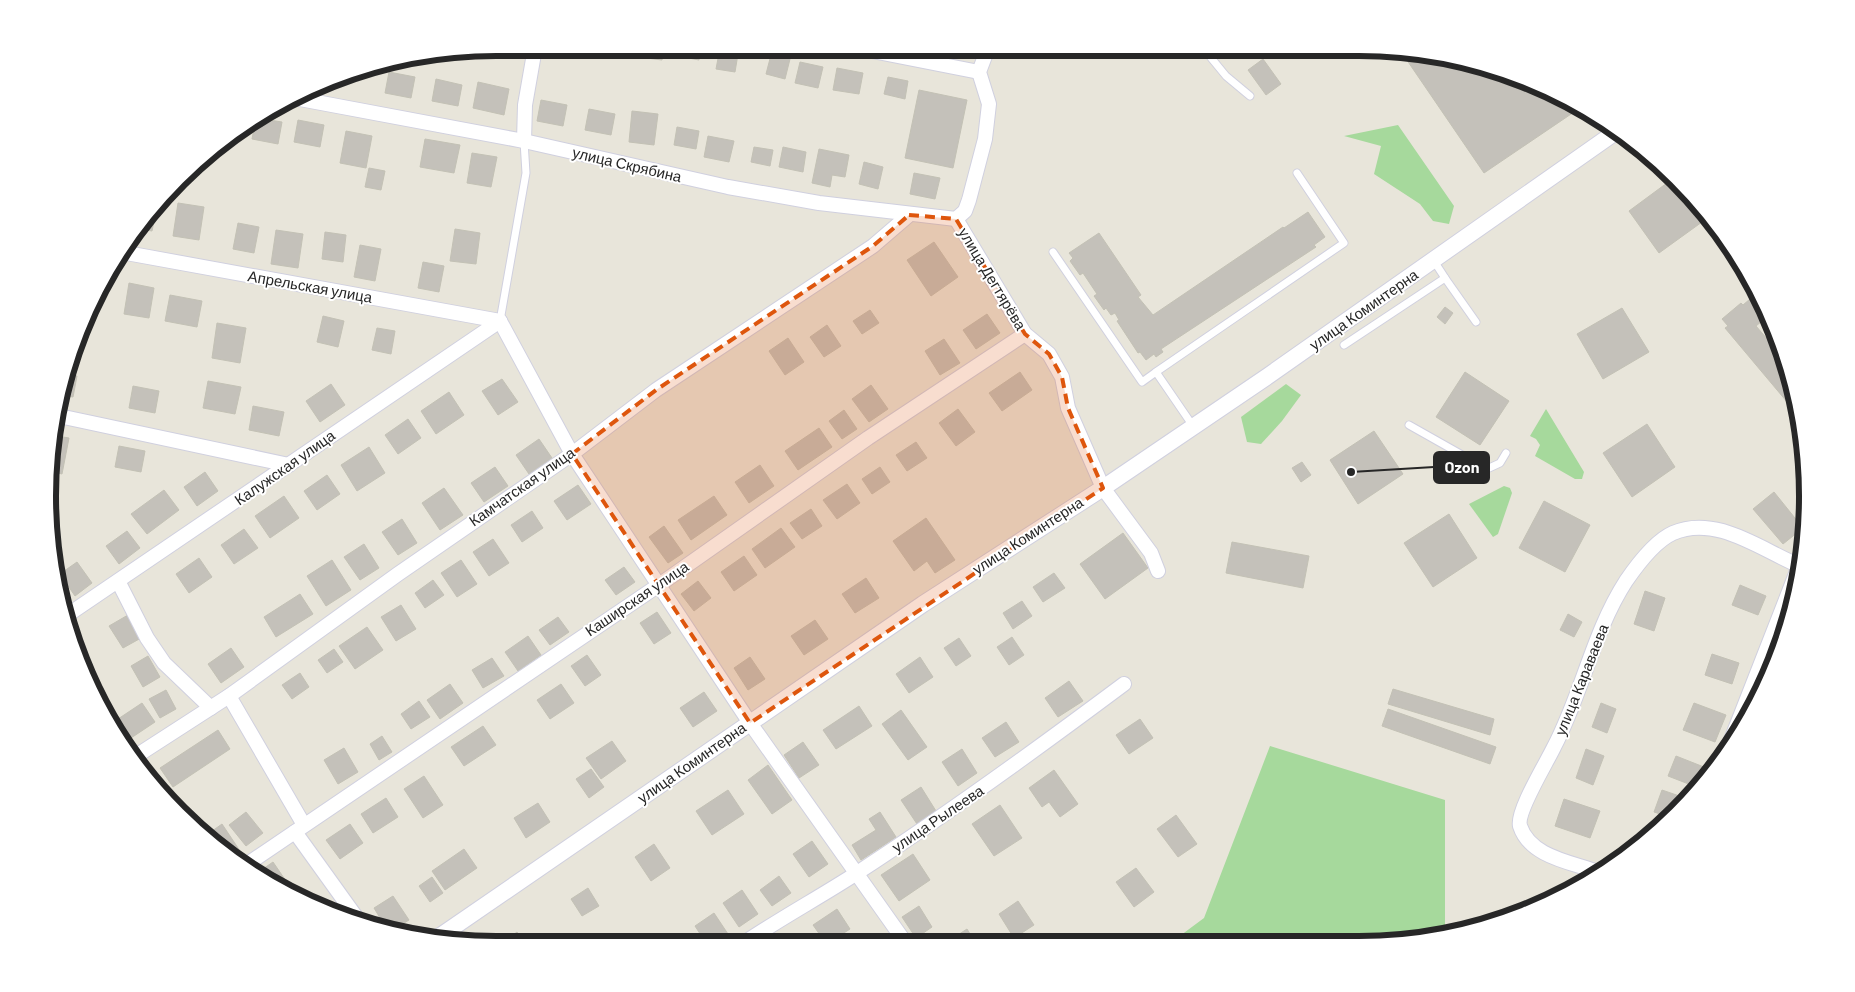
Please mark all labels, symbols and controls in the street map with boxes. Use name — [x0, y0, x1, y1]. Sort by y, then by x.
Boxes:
street label: улица Скрябина — [571, 143, 684, 185]
street label: улица Дегтярёва — [955, 224, 1031, 333]
street label: улица Коминтерна — [1306, 265, 1422, 353]
street label: Апрельская улица — [247, 266, 374, 306]
street label: Калужская улица — [231, 425, 339, 509]
street label: Камчатская улица — [465, 443, 578, 529]
callout: Ozon — [1434, 452, 1489, 483]
text: Ozon — [1445, 457, 1479, 476]
street label: улица Коминтерна — [969, 492, 1087, 578]
street label: Каширская улица — [581, 557, 692, 639]
street label: улица Караваева — [1551, 621, 1612, 738]
street label: улица Коминтерна — [634, 718, 750, 806]
street label: улица Рылеева — [888, 781, 987, 855]

